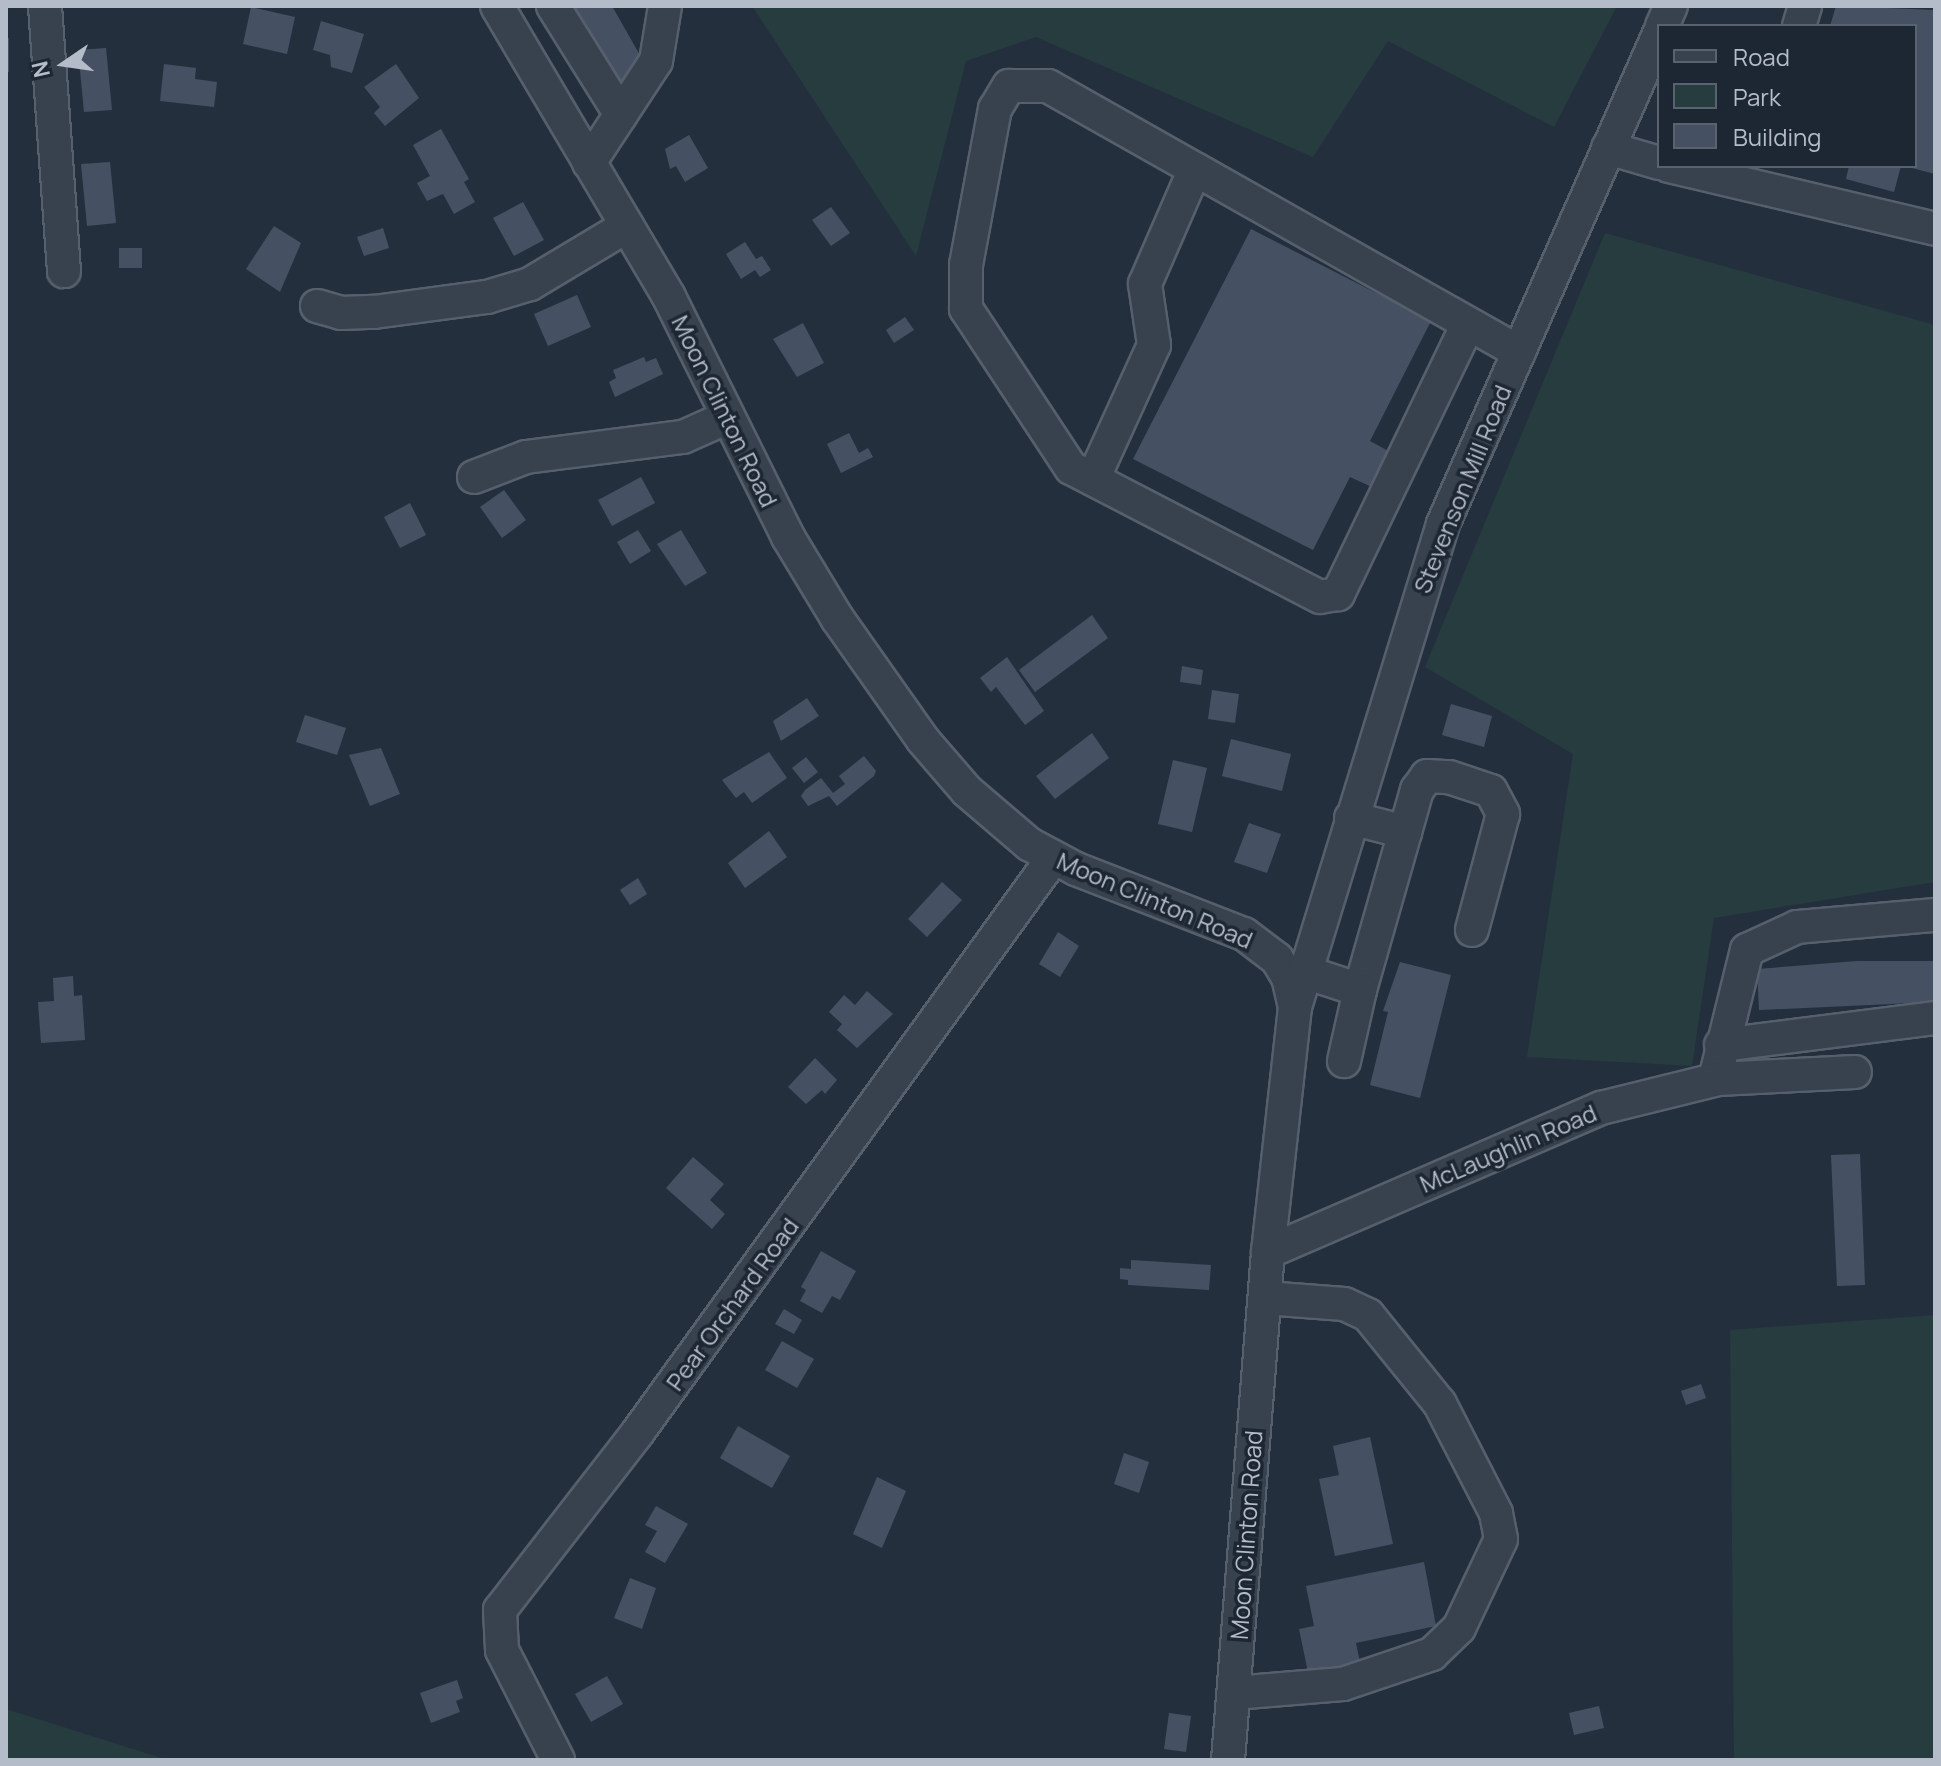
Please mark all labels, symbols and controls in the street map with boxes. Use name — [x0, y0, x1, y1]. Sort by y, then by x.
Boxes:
north arrow — [24, 24, 104, 104]
legend — [1657, 24, 1917, 168]
text: Road — [1733, 40, 1790, 73]
text: N — [24, 58, 57, 80]
text: Park — [1733, 80, 1781, 113]
text: Building — [1733, 120, 1821, 153]
street label: Moon Clinton Road — [666, 311, 784, 511]
street label: Stevenson Mill Road — [1407, 381, 1517, 597]
street label: Moon Clinton Road — [1053, 846, 1257, 954]
street label: McLaughlin Road — [1415, 1098, 1601, 1198]
street label: Pear Orchard Road — [660, 1212, 804, 1396]
street label: Moon Clinton Road — [1224, 1429, 1268, 1641]

